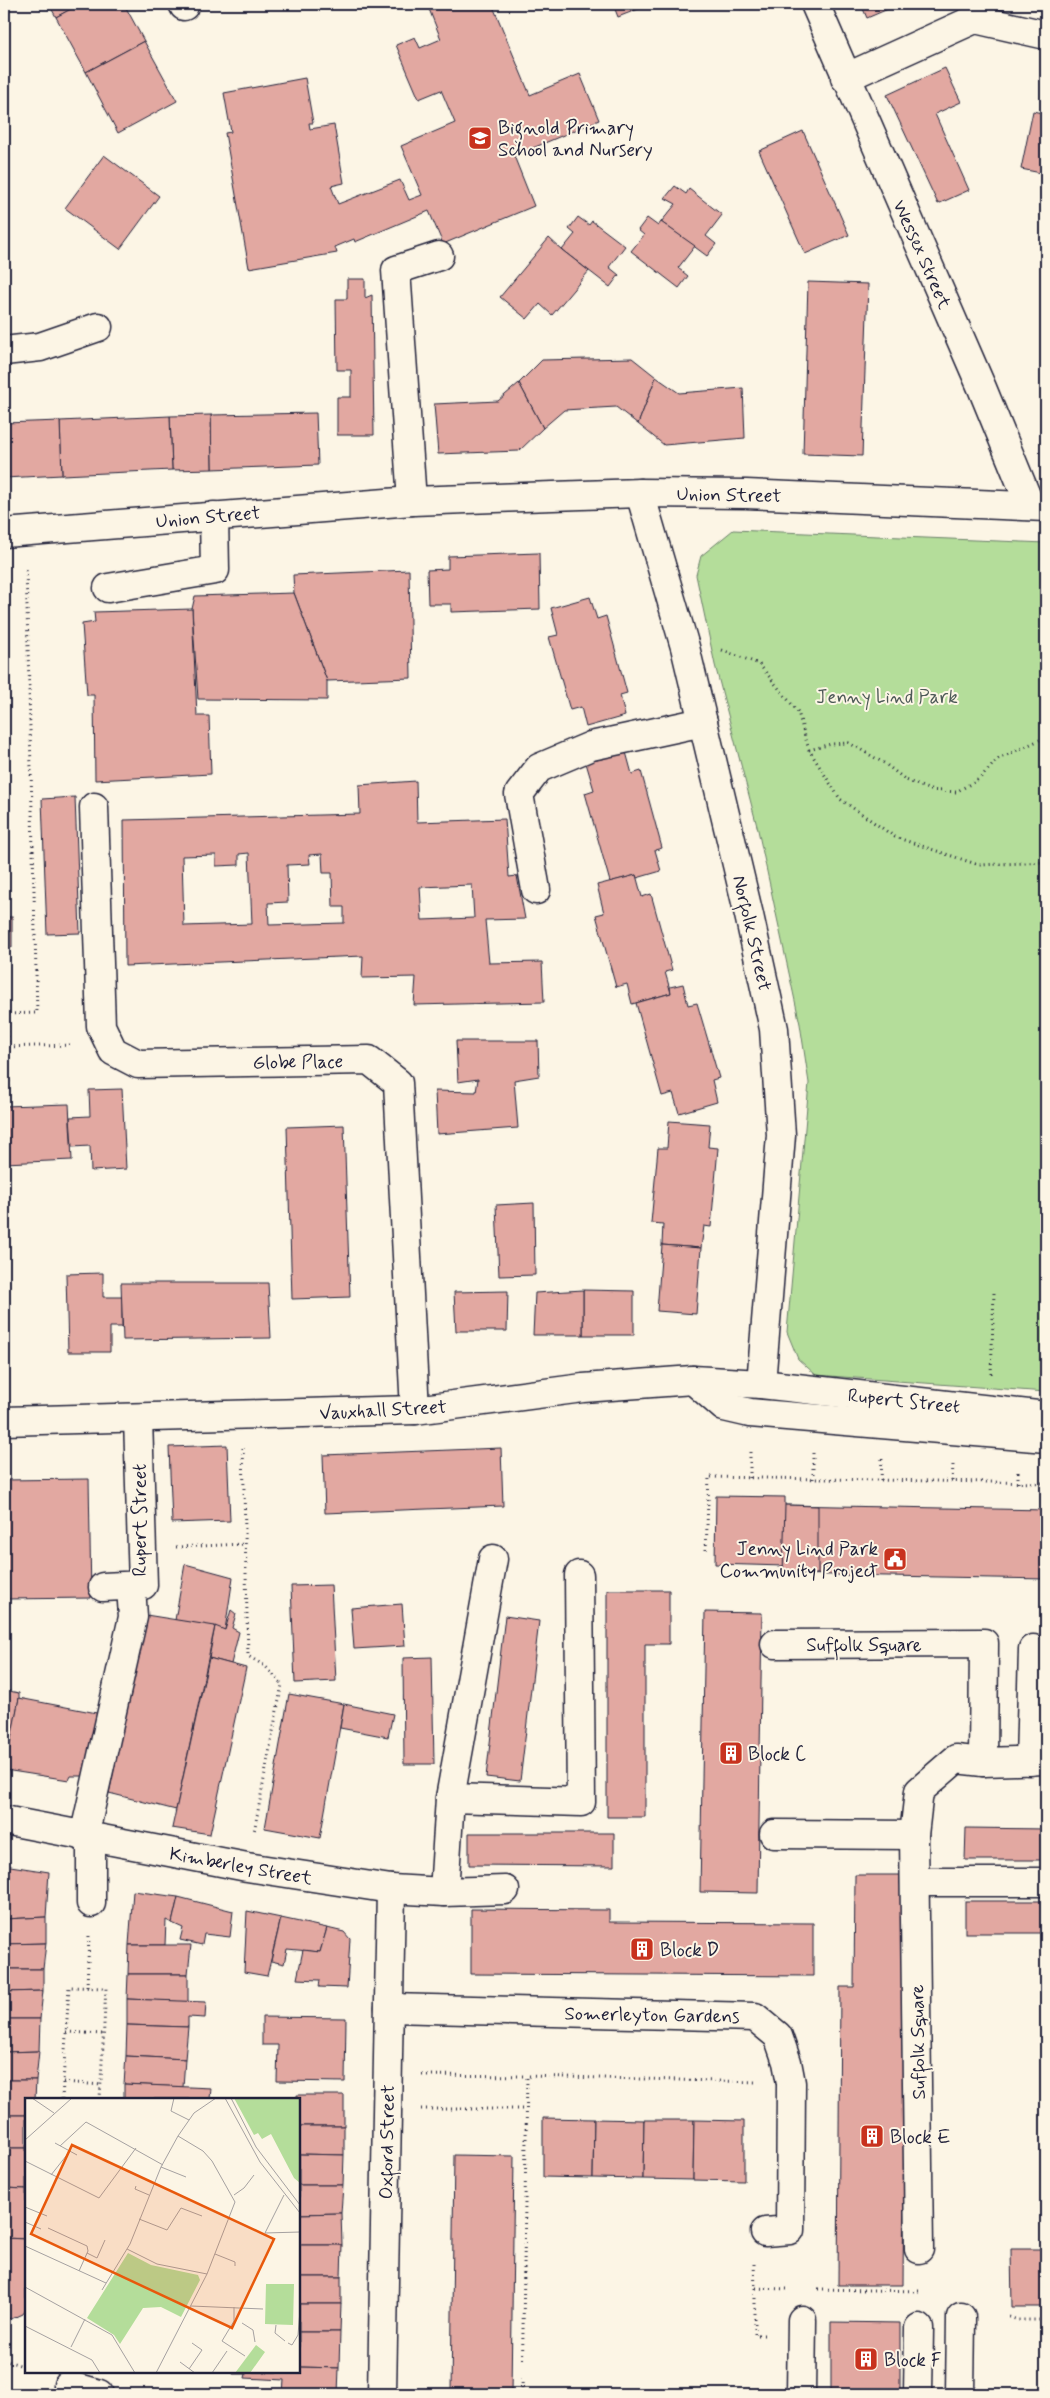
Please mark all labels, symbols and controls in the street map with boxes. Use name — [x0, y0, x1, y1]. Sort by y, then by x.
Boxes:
place label: Bignold Primary School and Nursery — [498, 116, 653, 163]
school or university icon: Bignold Primary School and Nursery — [467, 125, 493, 151]
street label: Wessex Street — [886, 196, 957, 313]
street label: Union Street — [676, 482, 782, 509]
street label: Union Street — [155, 500, 261, 535]
park label: Jenny Lind Park — [816, 685, 958, 711]
street label: Norfolk Street — [723, 873, 777, 994]
street label: Globe Place — [253, 1049, 344, 1076]
street label: Rupert Street — [846, 1383, 961, 1420]
street label: Vauxhall Street — [319, 1395, 447, 1426]
street label: Rupert Street — [128, 1464, 153, 1576]
place label: Jenny Lind Park Community Project — [720, 1537, 878, 1584]
public building icon: Jenny Lind Park Community Project — [882, 1546, 908, 1572]
street label: Suffolk Square — [806, 1633, 922, 1661]
building icon: Block C — [718, 1740, 744, 1766]
place label: Block C — [748, 1742, 806, 1767]
street label: Kimberley Street — [167, 1842, 314, 1891]
building icon: Block D — [629, 1936, 655, 1962]
place label: Block D — [660, 1938, 719, 1963]
street label: Suffolk Square — [905, 1984, 935, 2100]
street label: Somerleyton Gardens — [564, 2001, 740, 2030]
street label: Oxford Street — [374, 2084, 404, 2200]
inset map — [25, 2098, 300, 2373]
building icon: Block E — [859, 2123, 885, 2149]
place label: Block E — [890, 2125, 950, 2150]
building icon: Block F — [853, 2346, 879, 2372]
place label: Block F — [884, 2348, 942, 2373]

